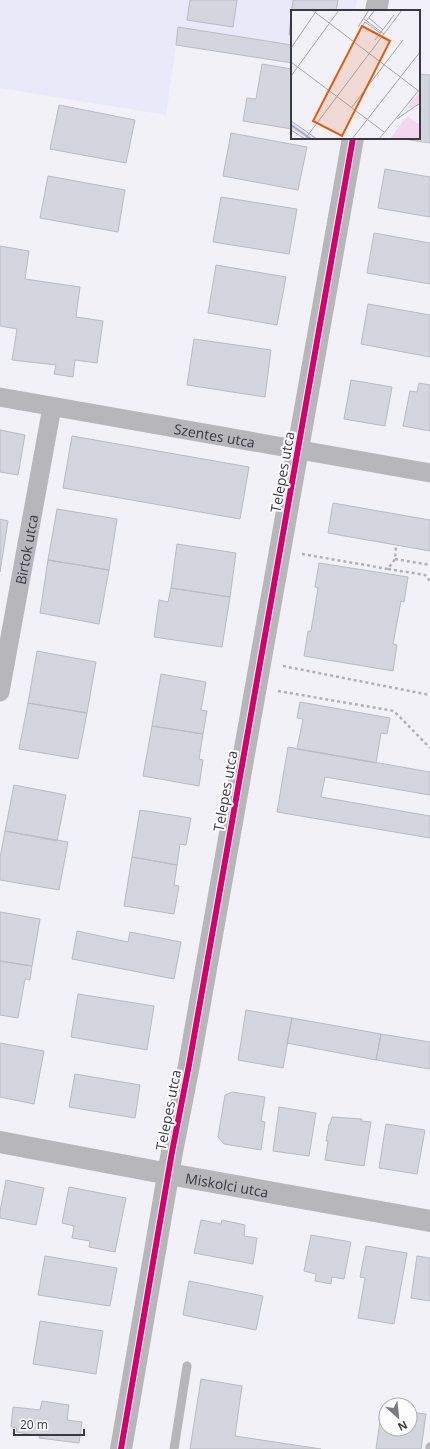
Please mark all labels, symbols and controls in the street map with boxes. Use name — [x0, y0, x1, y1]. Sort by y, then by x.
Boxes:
inset map — [291, 10, 420, 139]
street label: Szentes utca — [173, 418, 257, 451]
street label: Telepes utca — [266, 430, 298, 514]
street label: Birtok utca — [10, 513, 42, 586]
street label: Telepes utca — [209, 749, 241, 833]
street label: Telepes utca — [151, 1068, 185, 1152]
street label: Miskolci utca — [184, 1168, 270, 1201]
north arrow — [378, 1397, 418, 1437]
scale bar — [14, 1411, 84, 1437]
text: 20 m — [20, 1416, 48, 1433]
text: N — [395, 1418, 410, 1435]

